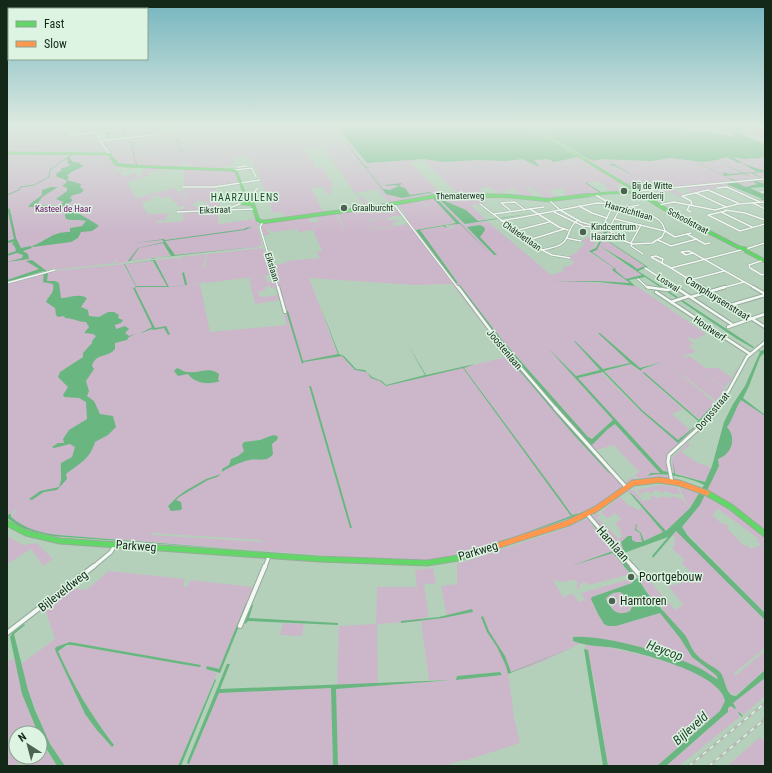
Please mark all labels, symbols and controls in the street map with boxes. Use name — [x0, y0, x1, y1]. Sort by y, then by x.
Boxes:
legend — [8, 8, 148, 60]
text: Fast — [44, 17, 65, 31]
text: Slow — [44, 37, 67, 51]
place label: Bij de Witte Boerderij — [632, 181, 672, 201]
marker: Bij de Witte Boerderij — [619, 186, 629, 196]
street label: Thematerweg — [436, 191, 484, 201]
district label: HAARZUILENS — [211, 192, 279, 203]
street label: Haarzichtlaan — [604, 199, 654, 223]
marker: Graalburcht — [339, 203, 349, 213]
place label: Graalburcht — [352, 203, 394, 213]
park label: Kasteel de Haar — [35, 204, 91, 214]
street label: Eikstraat — [199, 204, 231, 216]
street label: Schoolstraat — [666, 206, 710, 236]
street label: Châteletlaan — [501, 219, 543, 253]
place label: Kindcentrum Haarzicht — [591, 222, 636, 242]
marker: Kindcentrum Haarzicht — [578, 227, 588, 237]
street label: Eikslaan — [263, 251, 281, 283]
street label: Loswal — [655, 272, 681, 294]
street label: Camphuysenstraat — [684, 274, 752, 323]
street label: Houtwerf — [692, 314, 729, 344]
street label: Joostenlaan — [485, 327, 525, 372]
street label: Dorpsstraat — [693, 390, 731, 433]
street label: Hamlaan — [594, 523, 632, 565]
street label: Parkweg — [115, 538, 157, 554]
street label: Parkweg — [456, 538, 500, 564]
street label: Bijleveldweg — [35, 567, 91, 615]
place label: Poortgebouw — [639, 570, 702, 584]
marker: Poortgebouw — [626, 572, 636, 582]
place label: Hamtoren — [620, 594, 667, 608]
marker: Hamtoren — [607, 596, 617, 606]
water label: Heycop — [645, 637, 685, 664]
water label: Bijleveld — [670, 708, 711, 748]
north arrow — [8, 725, 48, 765]
text: N — [16, 730, 29, 745]

